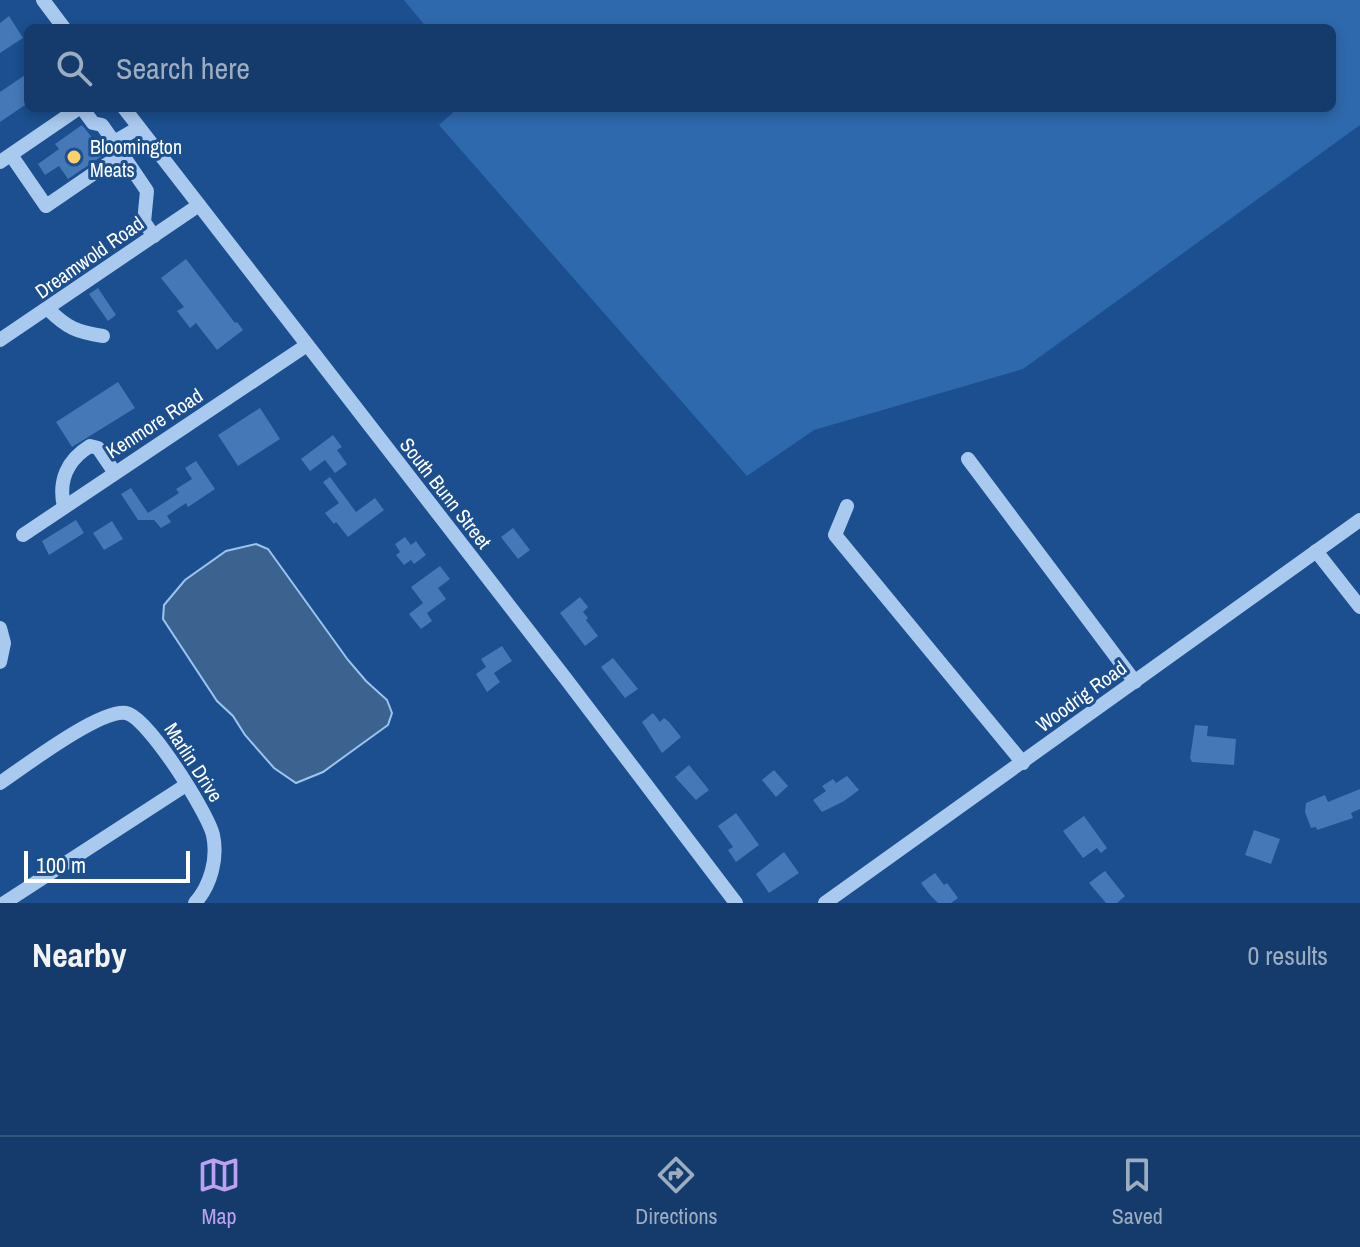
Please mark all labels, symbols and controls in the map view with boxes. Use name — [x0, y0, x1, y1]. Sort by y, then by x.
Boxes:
search box — [24, 24, 1336, 112]
icon: search — [52, 46, 96, 90]
text: Search here — [116, 48, 250, 88]
place label: Bloomington Meats — [90, 133, 182, 183]
marker: Bloomington Meats — [65, 148, 83, 166]
street label: Dreamwold Road — [29, 210, 149, 304]
street label: Kenmore Road — [100, 382, 208, 464]
street label: South Bunn Street — [394, 432, 498, 554]
street label: Woodrig Road — [1030, 654, 1132, 738]
street label: Marlin Drive — [158, 717, 230, 807]
scale bar — [24, 847, 190, 883]
text: 100 m — [36, 850, 86, 880]
text: Nearby — [32, 932, 127, 978]
text: 0 results — [1247, 938, 1328, 973]
tab: Map — [197, 1153, 241, 1231]
tab: Directions — [635, 1153, 718, 1231]
tab: Saved — [1112, 1153, 1163, 1231]

